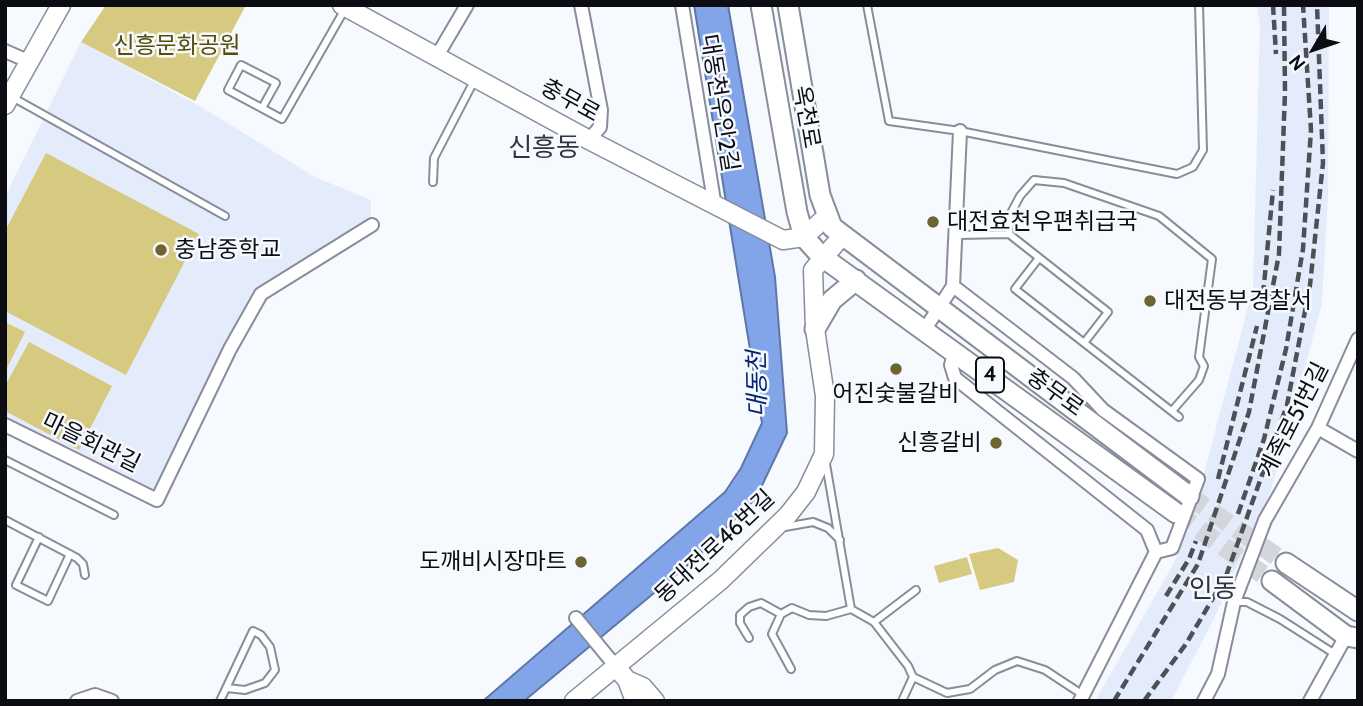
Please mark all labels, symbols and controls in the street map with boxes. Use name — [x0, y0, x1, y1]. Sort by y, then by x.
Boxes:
north arrow — [1279, 14, 1349, 84]
park label: 신흥문화공원 — [114, 32, 240, 60]
street label: 대동천우안2길 — [694, 32, 744, 174]
text: N — [1284, 50, 1310, 75]
street label: 충무로 — [536, 74, 604, 128]
street label: 옥천로 — [787, 83, 825, 151]
district label: 신흥동 — [508, 132, 580, 164]
place label: 대전효천우편취급국 — [947, 208, 1137, 236]
marker: 대전효천우편취급국 — [925, 214, 941, 230]
place label: 충남중학교 — [175, 236, 281, 264]
marker: 충남중학교 — [153, 242, 169, 258]
place label: 대전동부경찰서 — [1164, 287, 1312, 315]
marker: 대전동부경찰서 — [1142, 293, 1158, 309]
water label: 대동천 — [743, 351, 773, 417]
road number: 4 — [976, 358, 1004, 392]
street label: 계족로51번길 — [1253, 358, 1335, 482]
marker: 어진숯불갈비 — [888, 361, 904, 377]
street label: 충무로 — [1021, 363, 1089, 423]
place label: 어진숯불갈비 — [833, 380, 959, 408]
street label: 마을회관길 — [37, 407, 145, 479]
place label: 신흥갈비 — [897, 429, 982, 457]
marker: 신흥갈비 — [988, 435, 1004, 451]
street label: 동대전로46번길 — [650, 485, 780, 609]
place label: 도깨비시장마트 — [419, 548, 567, 576]
marker: 도깨비시장마트 — [573, 554, 589, 570]
district label: 인동 — [1189, 573, 1237, 605]

